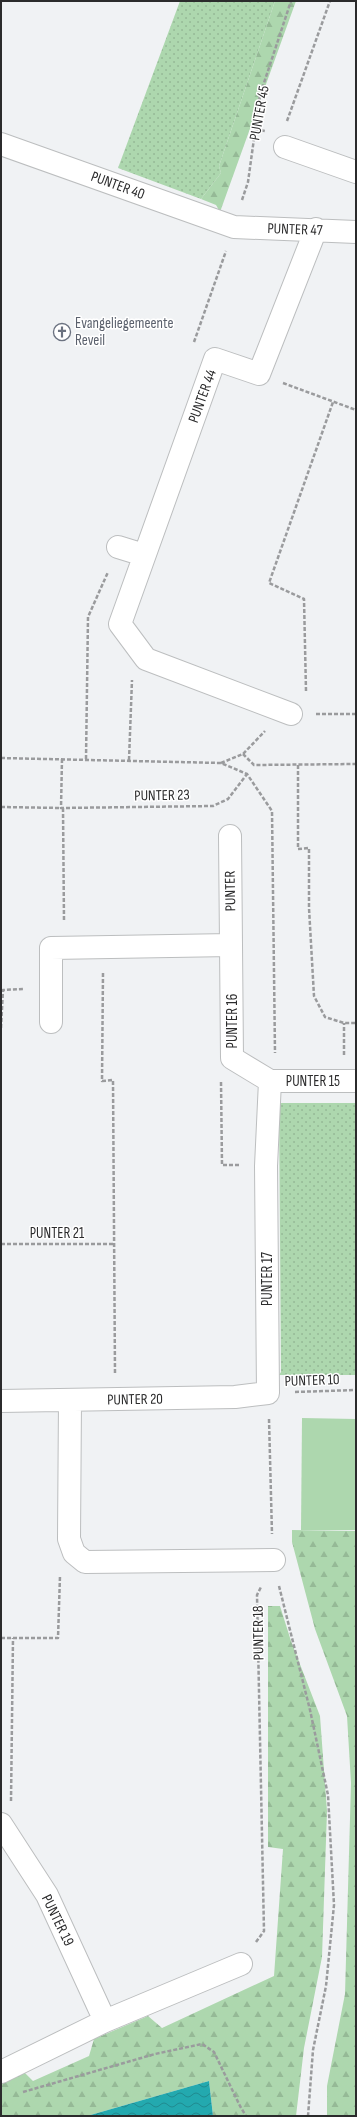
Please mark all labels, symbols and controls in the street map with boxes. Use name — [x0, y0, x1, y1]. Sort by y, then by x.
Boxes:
street label: PUNTER 45 — [245, 84, 274, 142]
street label: PUNTER 40 — [88, 167, 147, 204]
street label: PUNTER 47 — [267, 219, 323, 240]
place label: Evangeliegemeente Reveil — [75, 314, 174, 350]
church icon: Evangeliegemeente Reveil — [52, 322, 72, 342]
street label: PUNTER 44 — [184, 367, 221, 426]
street label: PUNTER 23 — [134, 786, 190, 805]
street label: PUNTER — [221, 870, 240, 911]
street label: PUNTER 16 — [223, 994, 242, 1048]
street label: PUNTER 15 — [286, 1072, 340, 1091]
street label: PUNTER 21 — [30, 1224, 85, 1243]
street label: PUNTER 17 — [258, 1252, 277, 1306]
street label: PUNTER 10 — [284, 1370, 340, 1391]
street label: PUNTER 20 — [107, 1390, 163, 1409]
street label: PUNTER 18 — [249, 1605, 268, 1661]
street label: PUNTER 19 — [37, 1891, 78, 1949]

